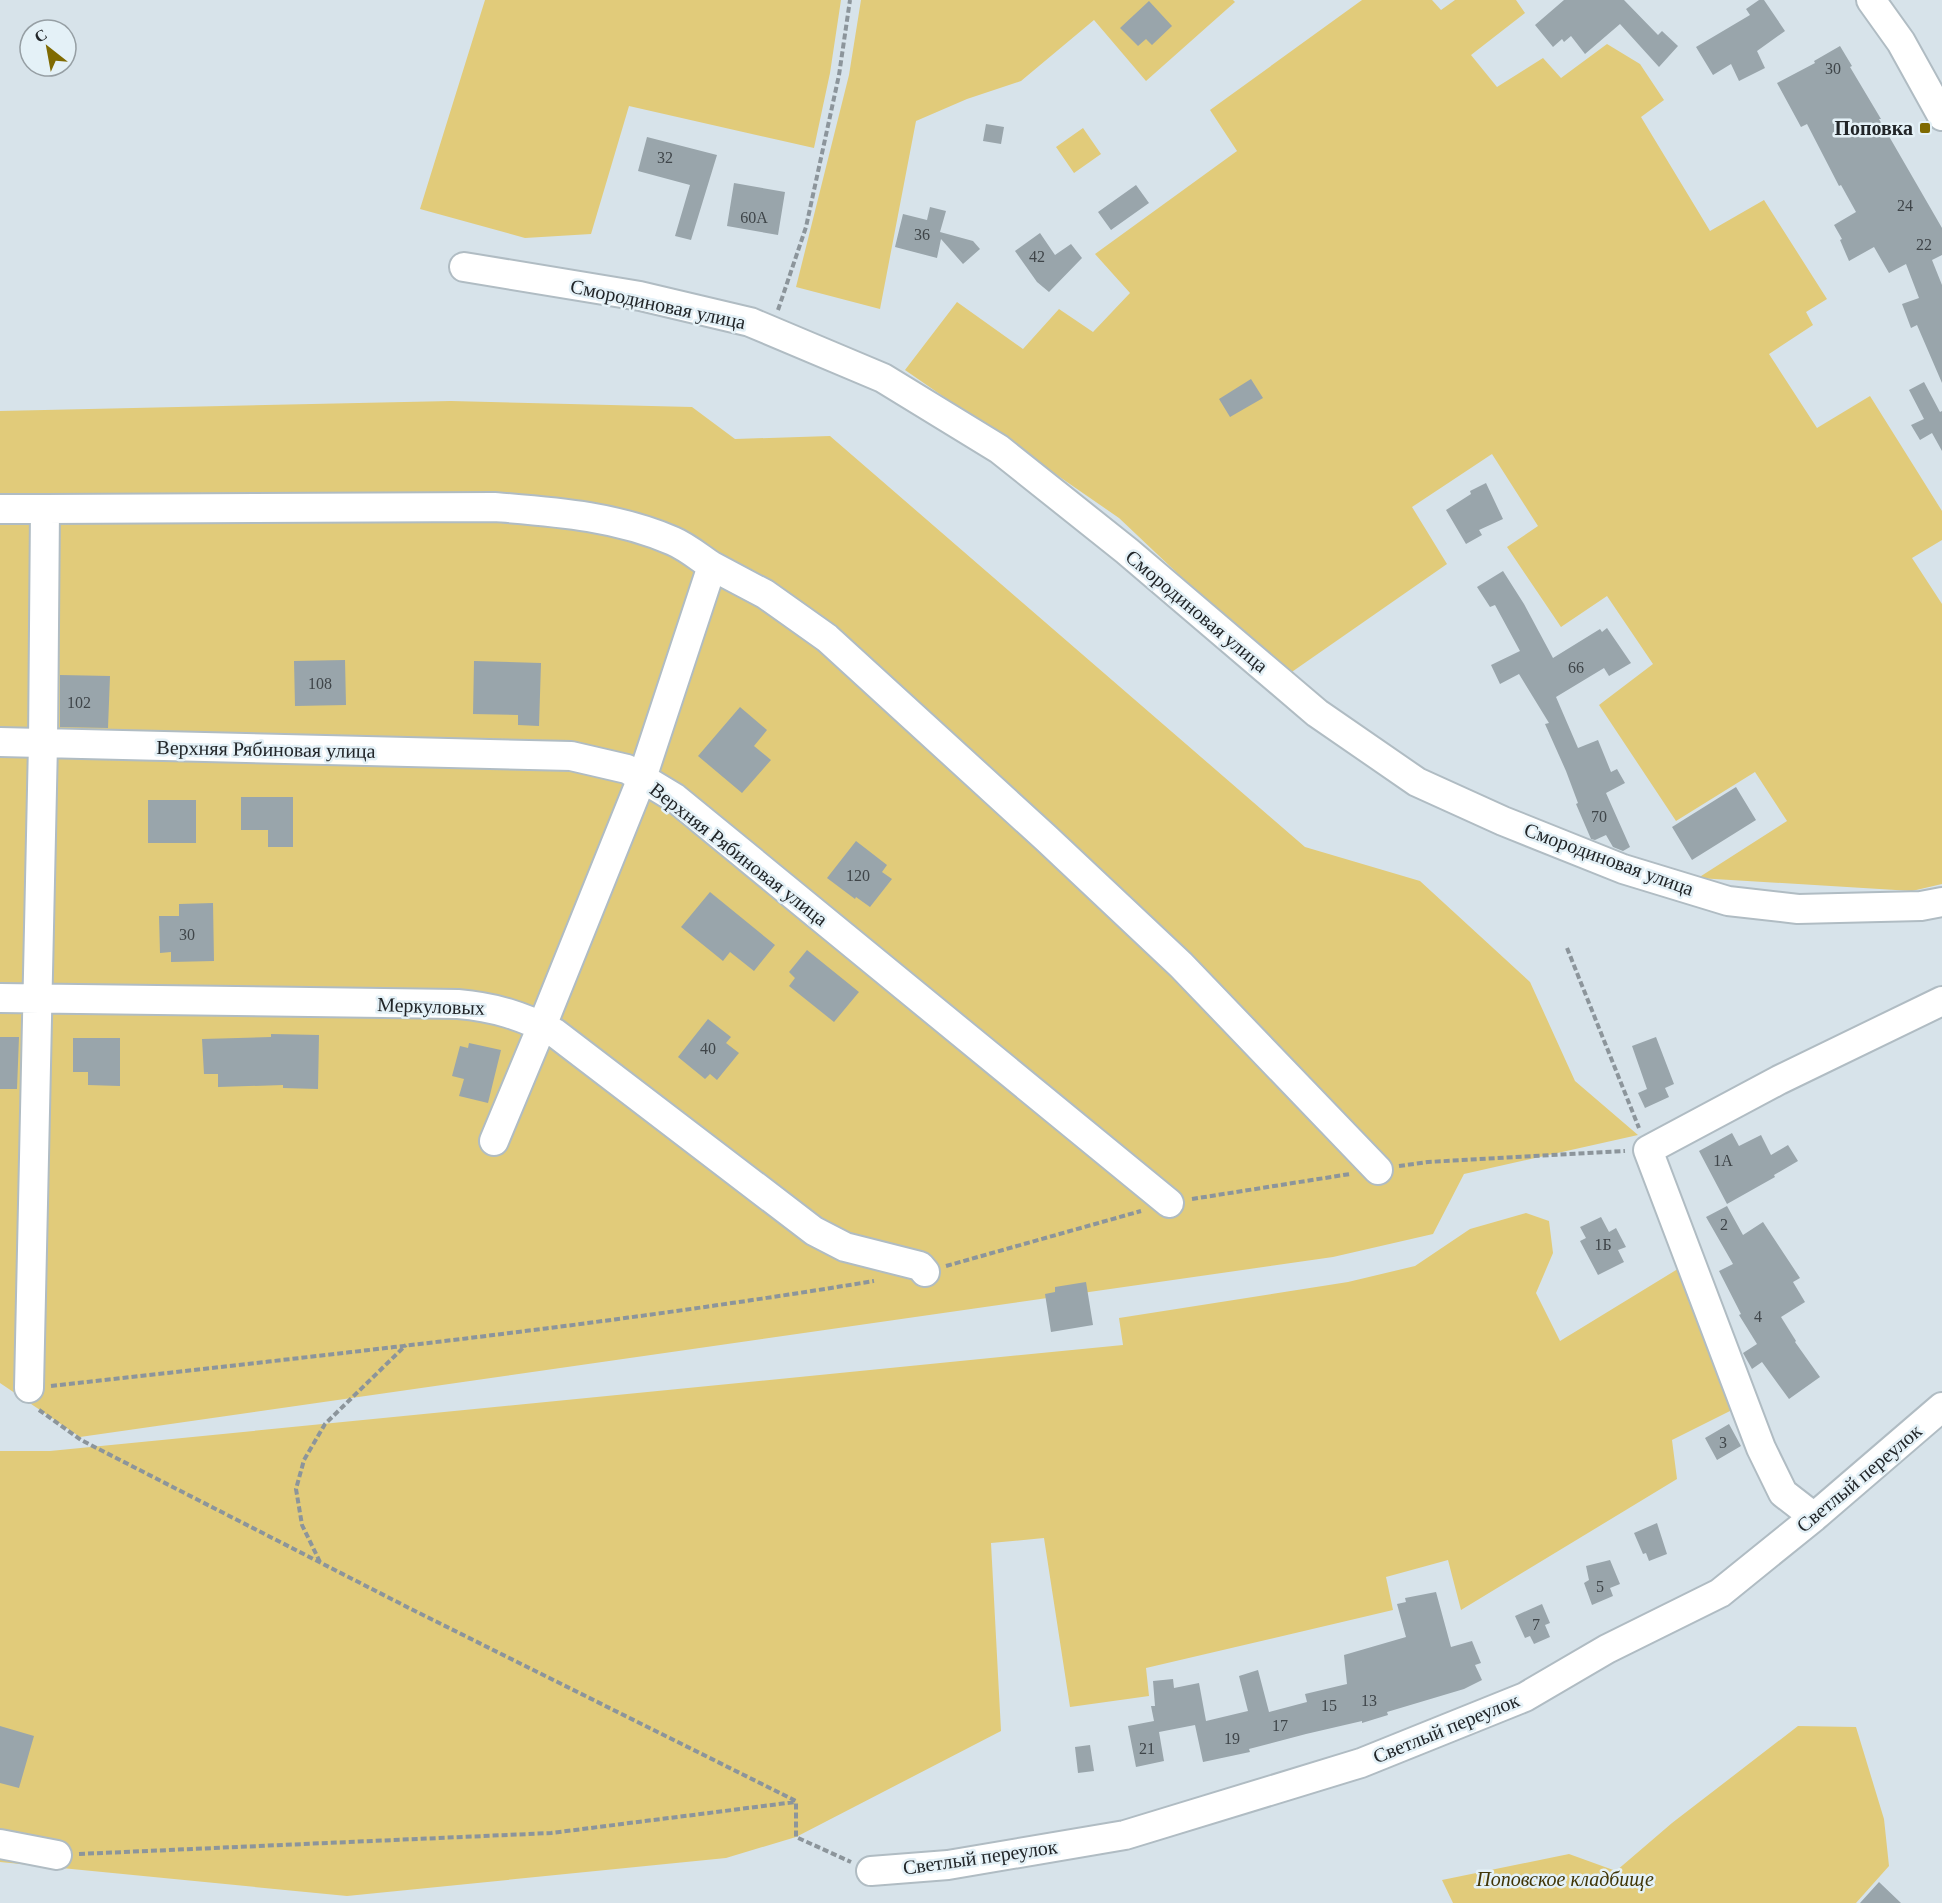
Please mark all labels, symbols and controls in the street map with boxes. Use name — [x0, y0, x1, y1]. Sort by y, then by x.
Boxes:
north arrow — [18, 18, 78, 78]
text: С — [31, 25, 50, 46]
house number: 30 — [1825, 60, 1841, 77]
place label: Поповка — [1834, 117, 1913, 139]
marker: Поповка — [1918, 121, 1932, 135]
house number: 32 — [657, 149, 673, 166]
house number: 24 — [1897, 197, 1913, 214]
house number: 60А — [740, 209, 768, 226]
house number: 36 — [914, 226, 930, 243]
house number: 22 — [1916, 236, 1932, 253]
house number: 42 — [1029, 248, 1045, 265]
street label: Смородиновая улица — [568, 275, 748, 334]
street label: Смородиновая улица — [1121, 545, 1273, 678]
house number: 66 — [1568, 659, 1584, 676]
house number: 108 — [308, 675, 332, 692]
house number: 102 — [67, 694, 91, 711]
street label: Верхняя Рябиновая улица — [156, 736, 376, 763]
street label: Верхняя Рябиновая улица — [645, 778, 832, 931]
house number: 70 — [1591, 808, 1607, 825]
street label: Смородиновая улица — [1521, 818, 1697, 901]
house number: 120 — [846, 867, 870, 884]
house number: 30 — [179, 926, 195, 943]
street label: Меркуловых — [377, 993, 485, 1020]
house number: 40 — [700, 1040, 716, 1057]
house number: 1А — [1713, 1152, 1733, 1169]
house number: 2 — [1720, 1216, 1728, 1233]
house number: 1Б — [1594, 1236, 1612, 1253]
house number: 4 — [1754, 1308, 1762, 1325]
street label: Светлый переулок — [1792, 1419, 1927, 1537]
house number: 3 — [1719, 1434, 1727, 1451]
house number: 5 — [1596, 1578, 1604, 1595]
house number: 7 — [1532, 1616, 1540, 1633]
street label: Светлый переулок — [1370, 1689, 1523, 1768]
house number: 13 — [1361, 1692, 1377, 1709]
house number: 15 — [1321, 1697, 1337, 1714]
house number: 17 — [1272, 1717, 1288, 1734]
house number: 19 — [1224, 1730, 1240, 1747]
house number: 21 — [1139, 1740, 1155, 1757]
street label: Светлый переулок — [901, 1835, 1059, 1880]
park label: Поповское кладбище — [1475, 1868, 1654, 1891]

